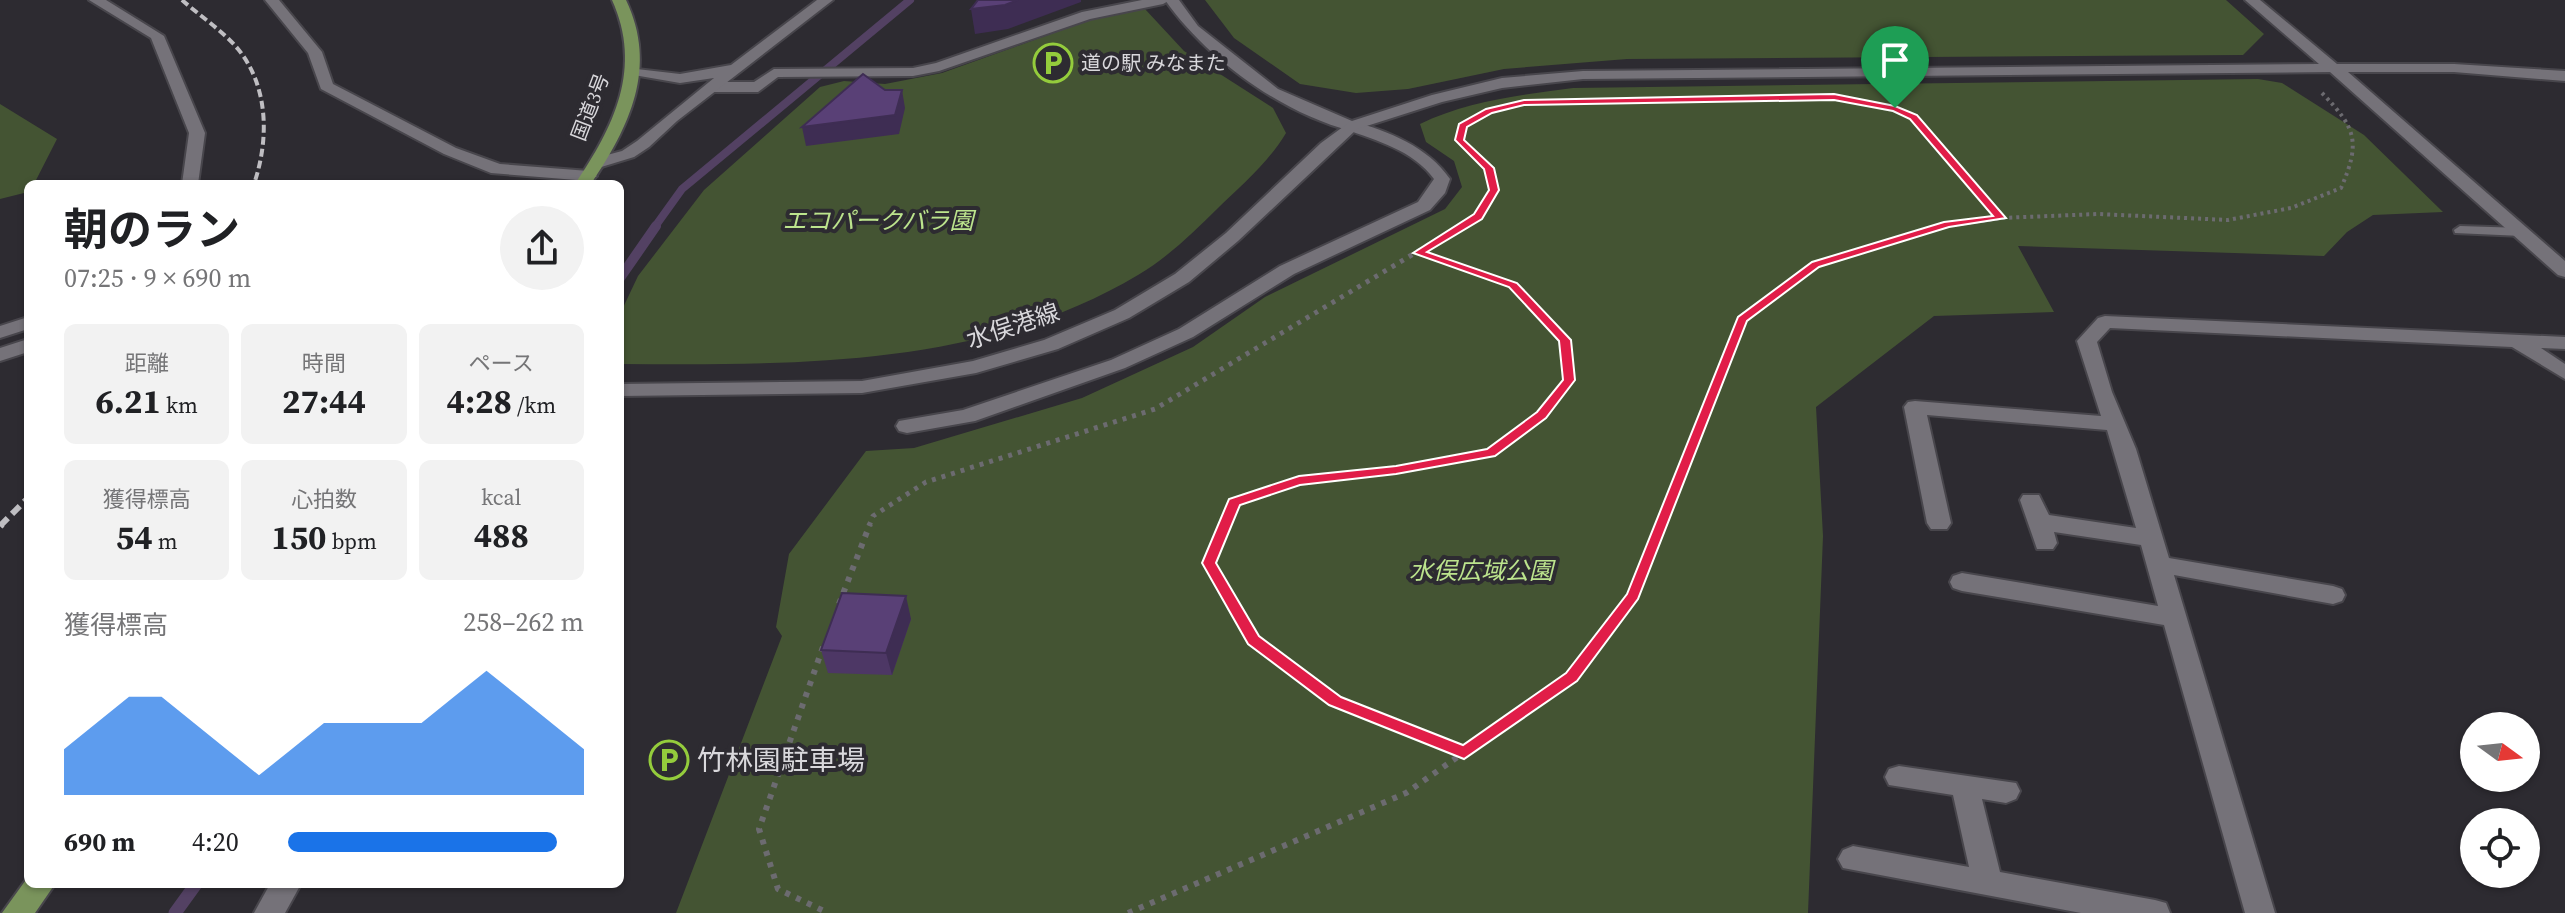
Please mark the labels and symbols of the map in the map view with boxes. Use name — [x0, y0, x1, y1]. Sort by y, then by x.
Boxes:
pin — [1861, 26, 1929, 108]
parking icon: 道の駅 みなまた — [1032, 42, 1074, 84]
place label: 道の駅 みなまた — [1081, 49, 1226, 77]
street label: 国道3号 — [564, 69, 616, 145]
park label: エコパークバラ園 — [783, 204, 976, 237]
street label: 水俣港線 — [962, 295, 1064, 356]
park label: 水俣広域公園 — [1409, 554, 1556, 587]
north arrow — [2460, 712, 2540, 792]
parking icon: 竹林園駐車場 — [648, 739, 690, 781]
place label: 竹林園駐車場 — [697, 741, 865, 779]

